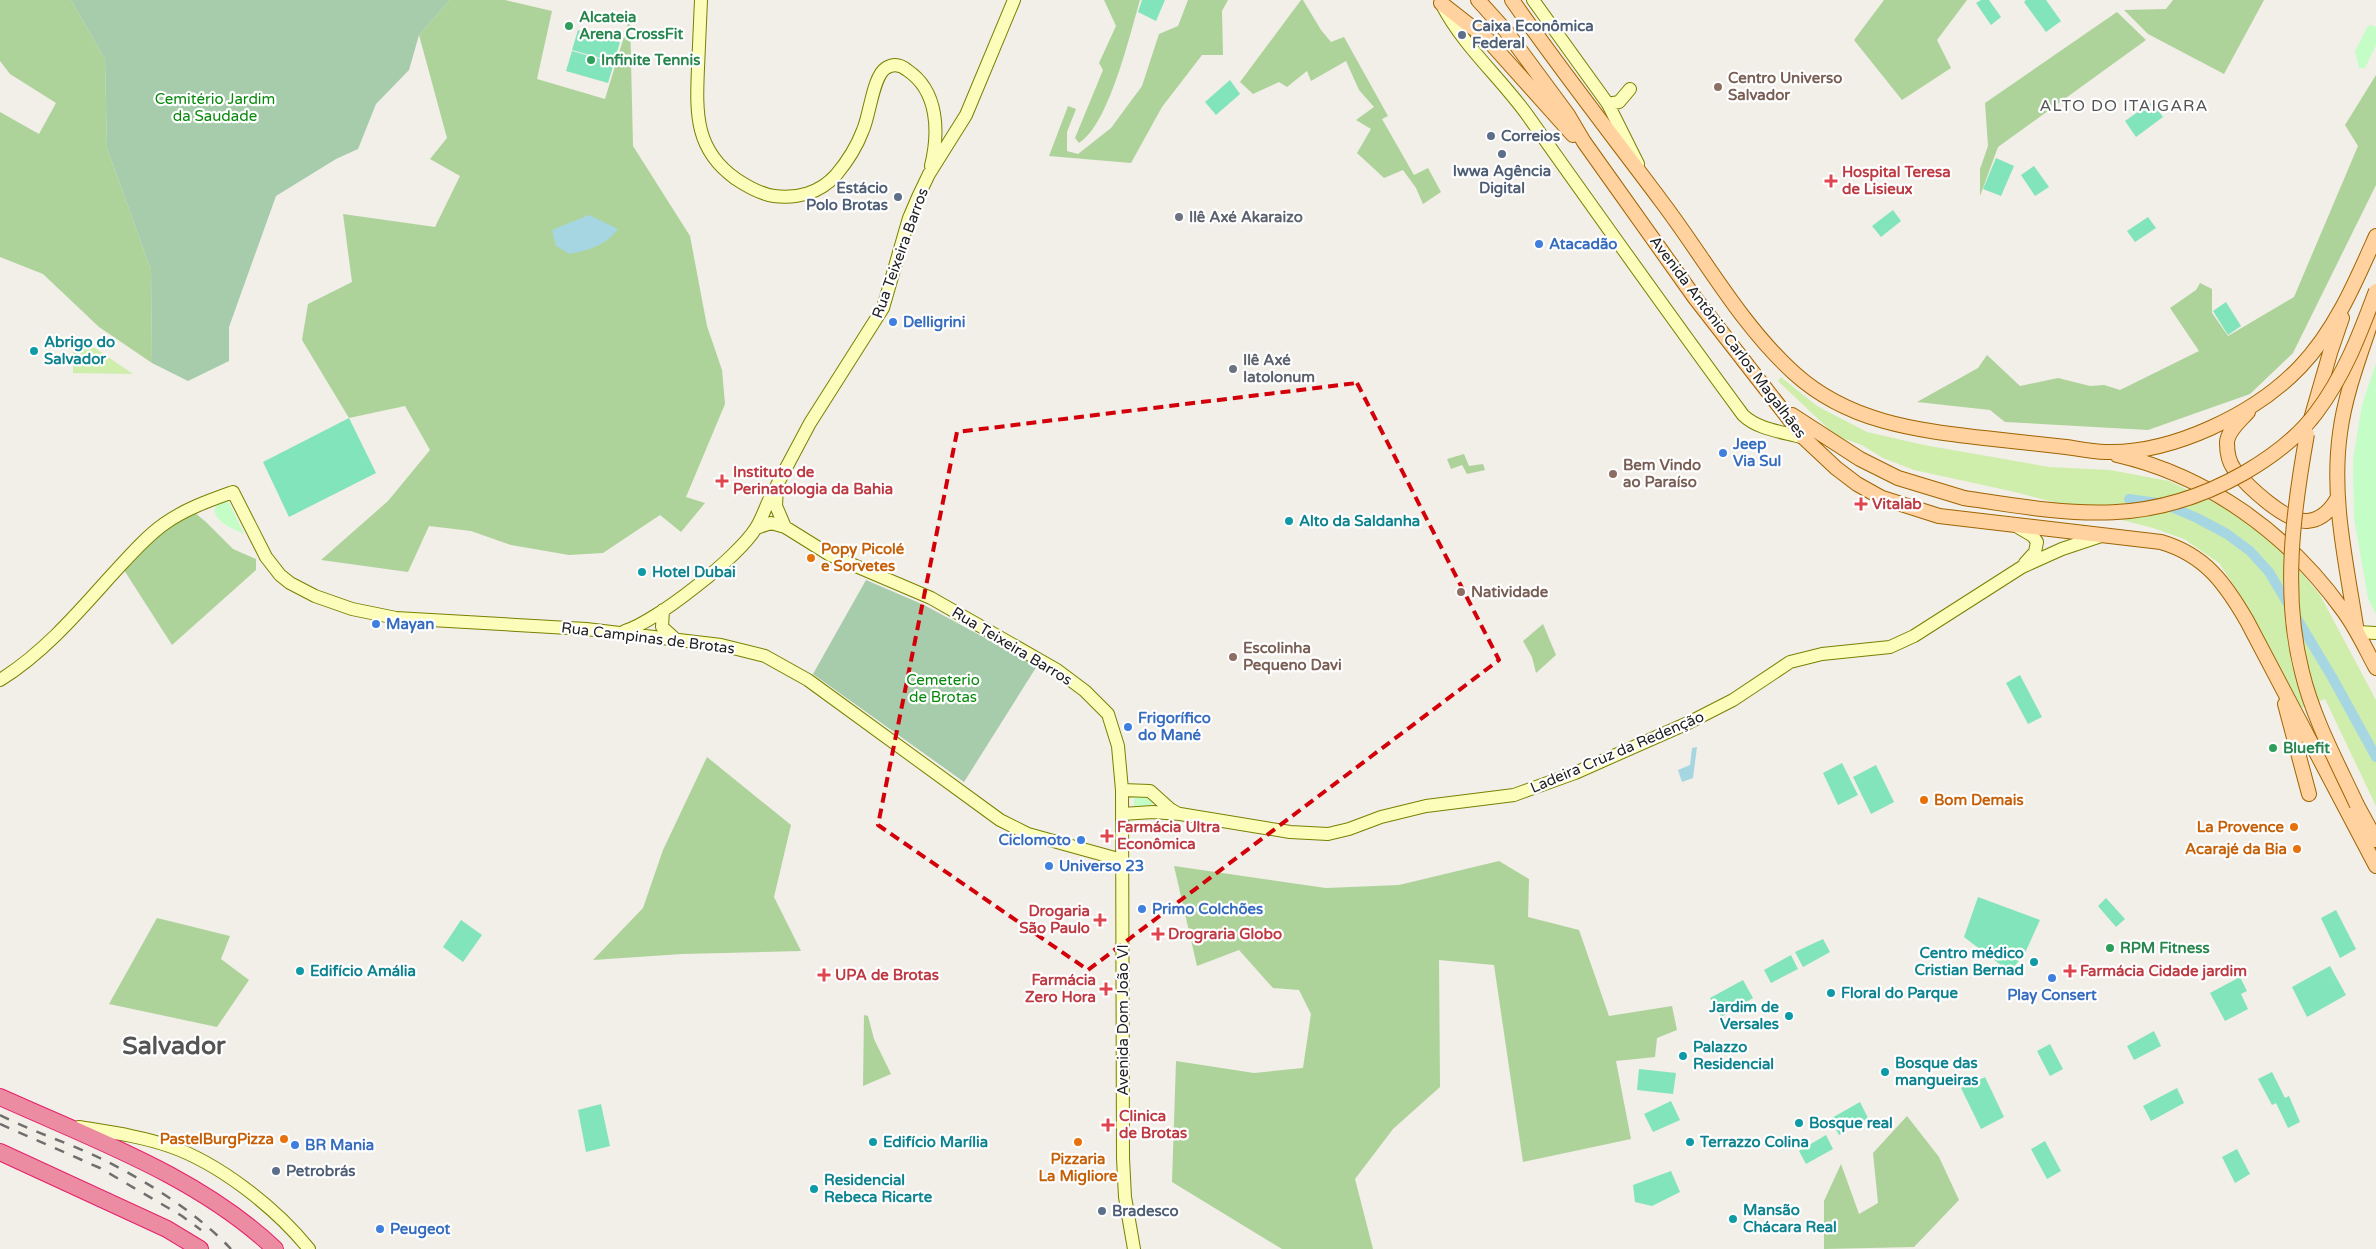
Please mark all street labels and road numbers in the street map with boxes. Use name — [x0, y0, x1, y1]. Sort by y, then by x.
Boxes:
street label: Rua Teixeira Barros — [868, 185, 932, 321]
street label: Avenida Antônio Carlos Magalhães — [1646, 232, 1810, 442]
street label: Rua Teixeira Barros — [949, 603, 1075, 689]
street label: Rua Campinas de Brotas — [560, 618, 736, 658]
street label: Ladeira Cruz da Redenção — [1527, 707, 1707, 797]
street label: Avenida Dom João VI — [1114, 944, 1132, 1096]

